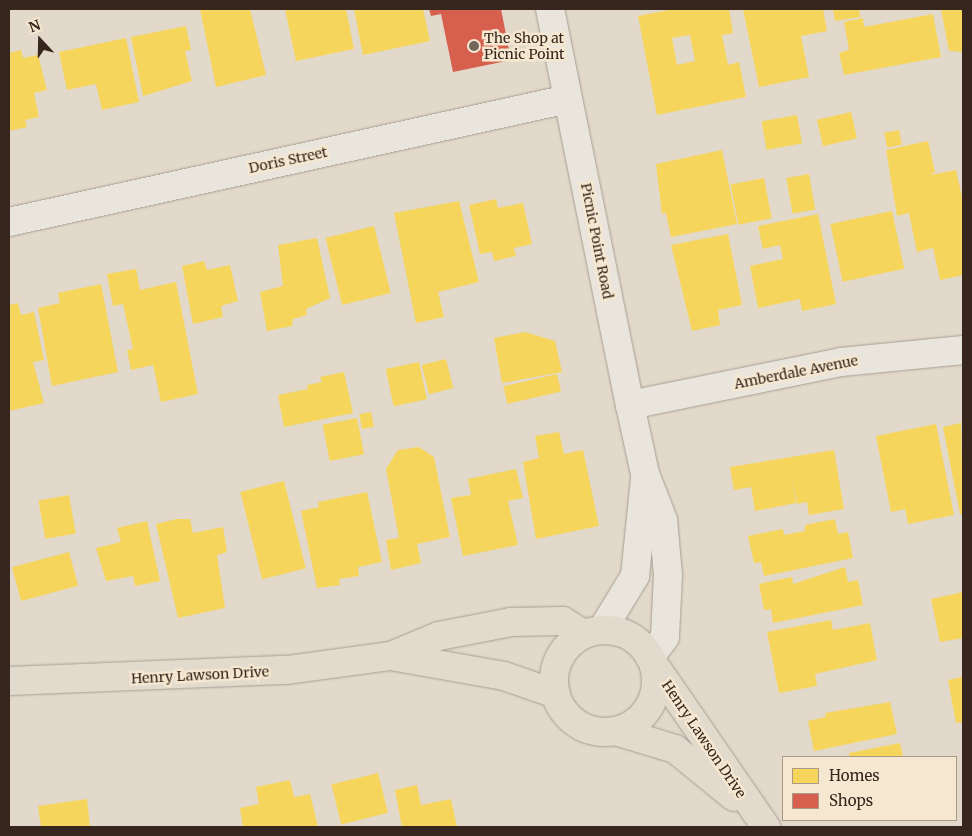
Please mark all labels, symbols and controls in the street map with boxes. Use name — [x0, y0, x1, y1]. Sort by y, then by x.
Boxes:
north arrow — [15, 15, 65, 65]
text: N — [26, 16, 43, 36]
place label: The Shop at Picnic Point — [484, 30, 564, 62]
marker: The Shop at Picnic Point — [468, 40, 480, 52]
street label: Doris Street — [247, 143, 329, 177]
street label: Picnic Point Road — [578, 182, 616, 300]
street label: Amberdale Avenue — [733, 352, 859, 392]
street label: Henry Lawson Drive — [131, 663, 269, 687]
street label: Henry Lawson Drive — [658, 677, 750, 801]
legend — [782, 756, 957, 821]
text: Homes — [829, 766, 880, 785]
text: Shops — [829, 791, 873, 810]

